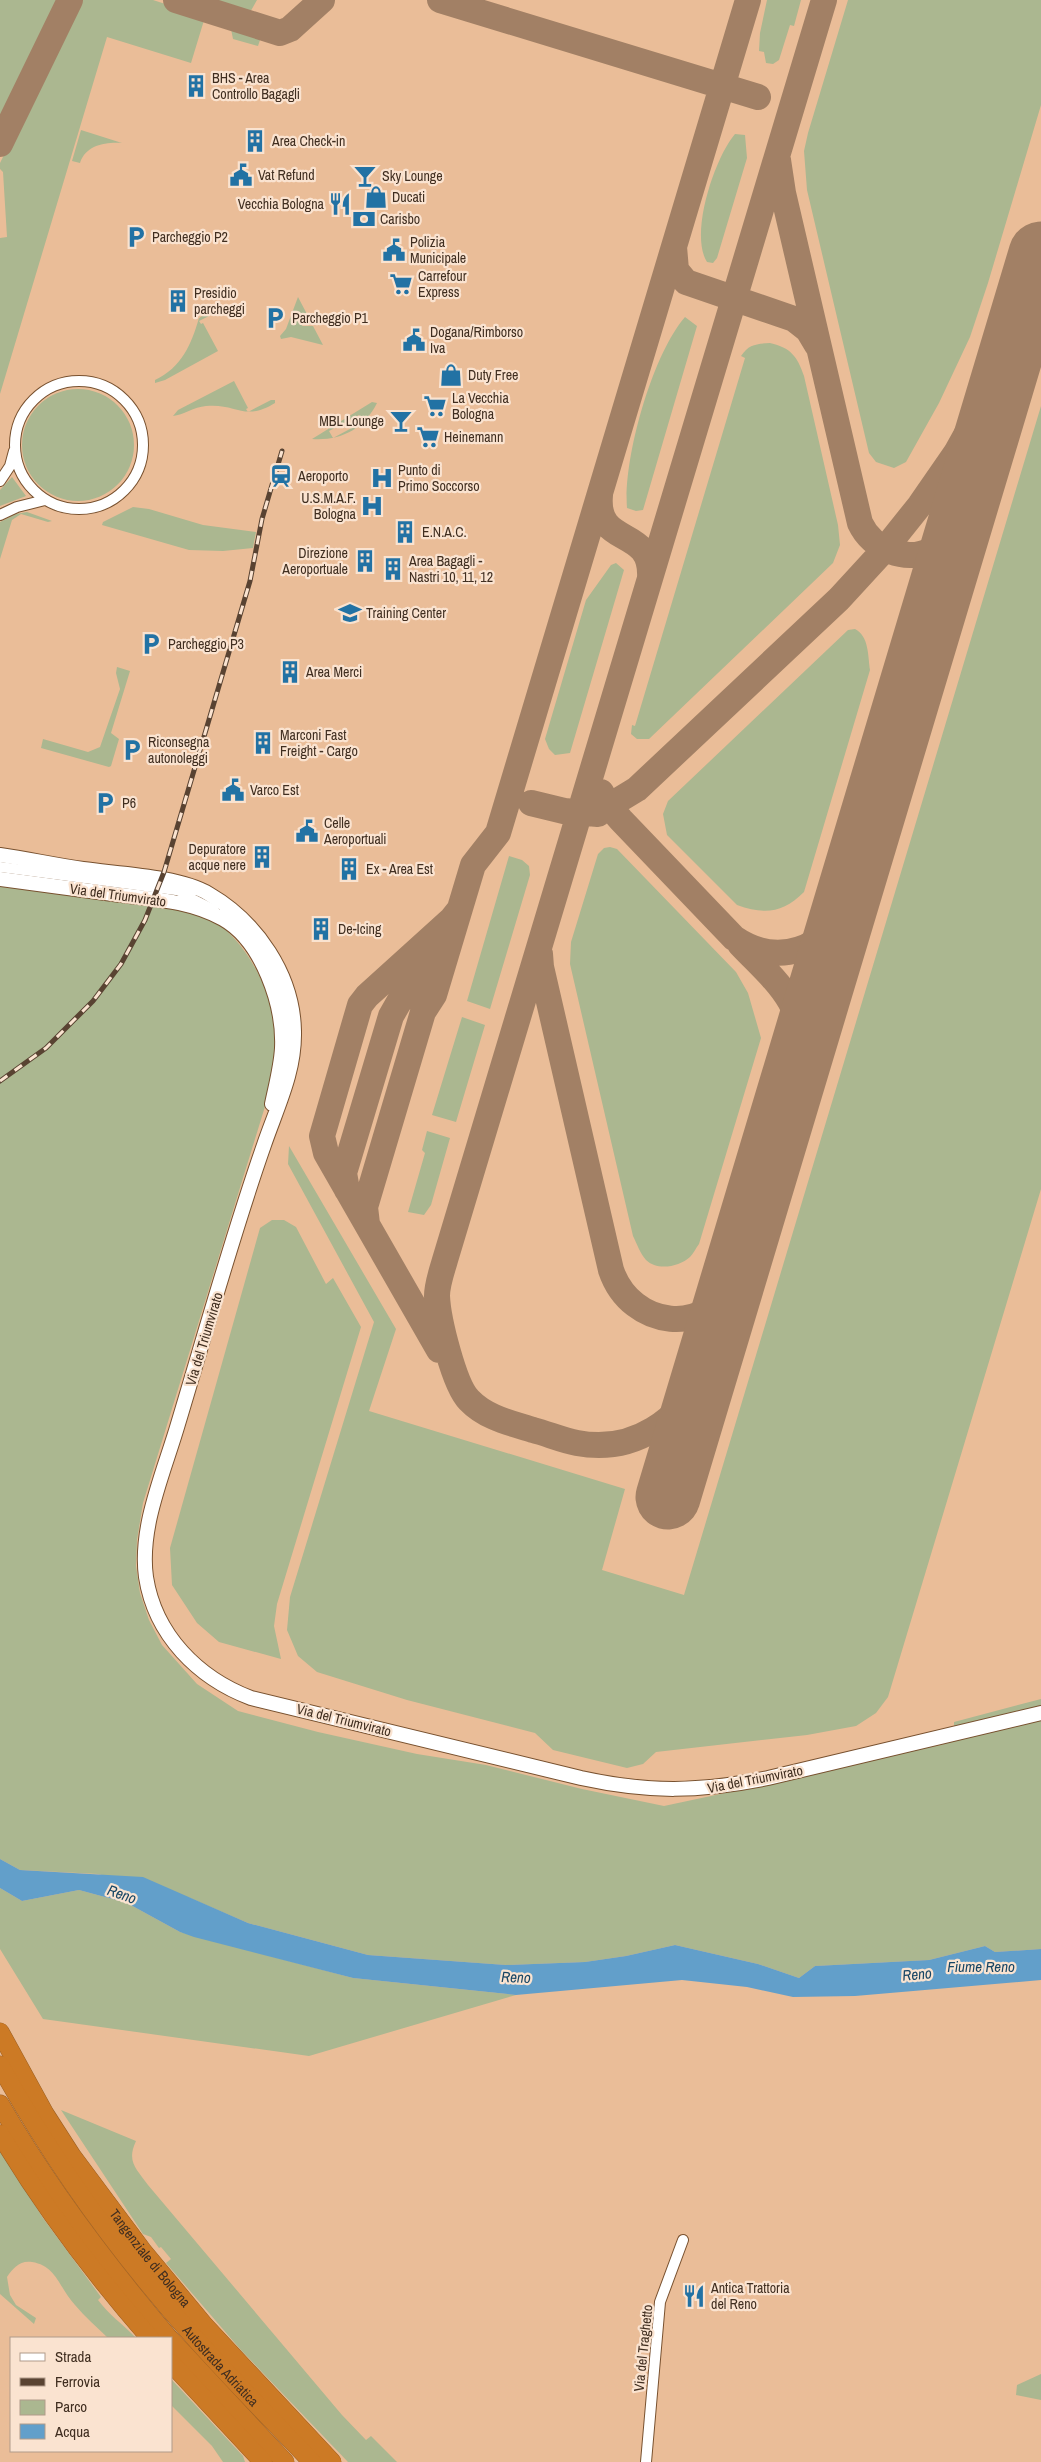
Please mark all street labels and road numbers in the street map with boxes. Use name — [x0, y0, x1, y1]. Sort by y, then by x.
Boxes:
street label: Via del Triumvirato — [69, 879, 167, 911]
street label: Via del Triumvirato — [181, 1290, 227, 1388]
street label: Via del Triumvirato — [295, 1700, 393, 1740]
street label: Via del Triumvirato — [706, 1761, 804, 1797]
street label: Tangenziale di Bologna — [106, 2205, 195, 2311]
street label: Via del Traghetto — [629, 2304, 657, 2392]
street label: Autostrada Adriatica — [178, 2321, 263, 2411]

